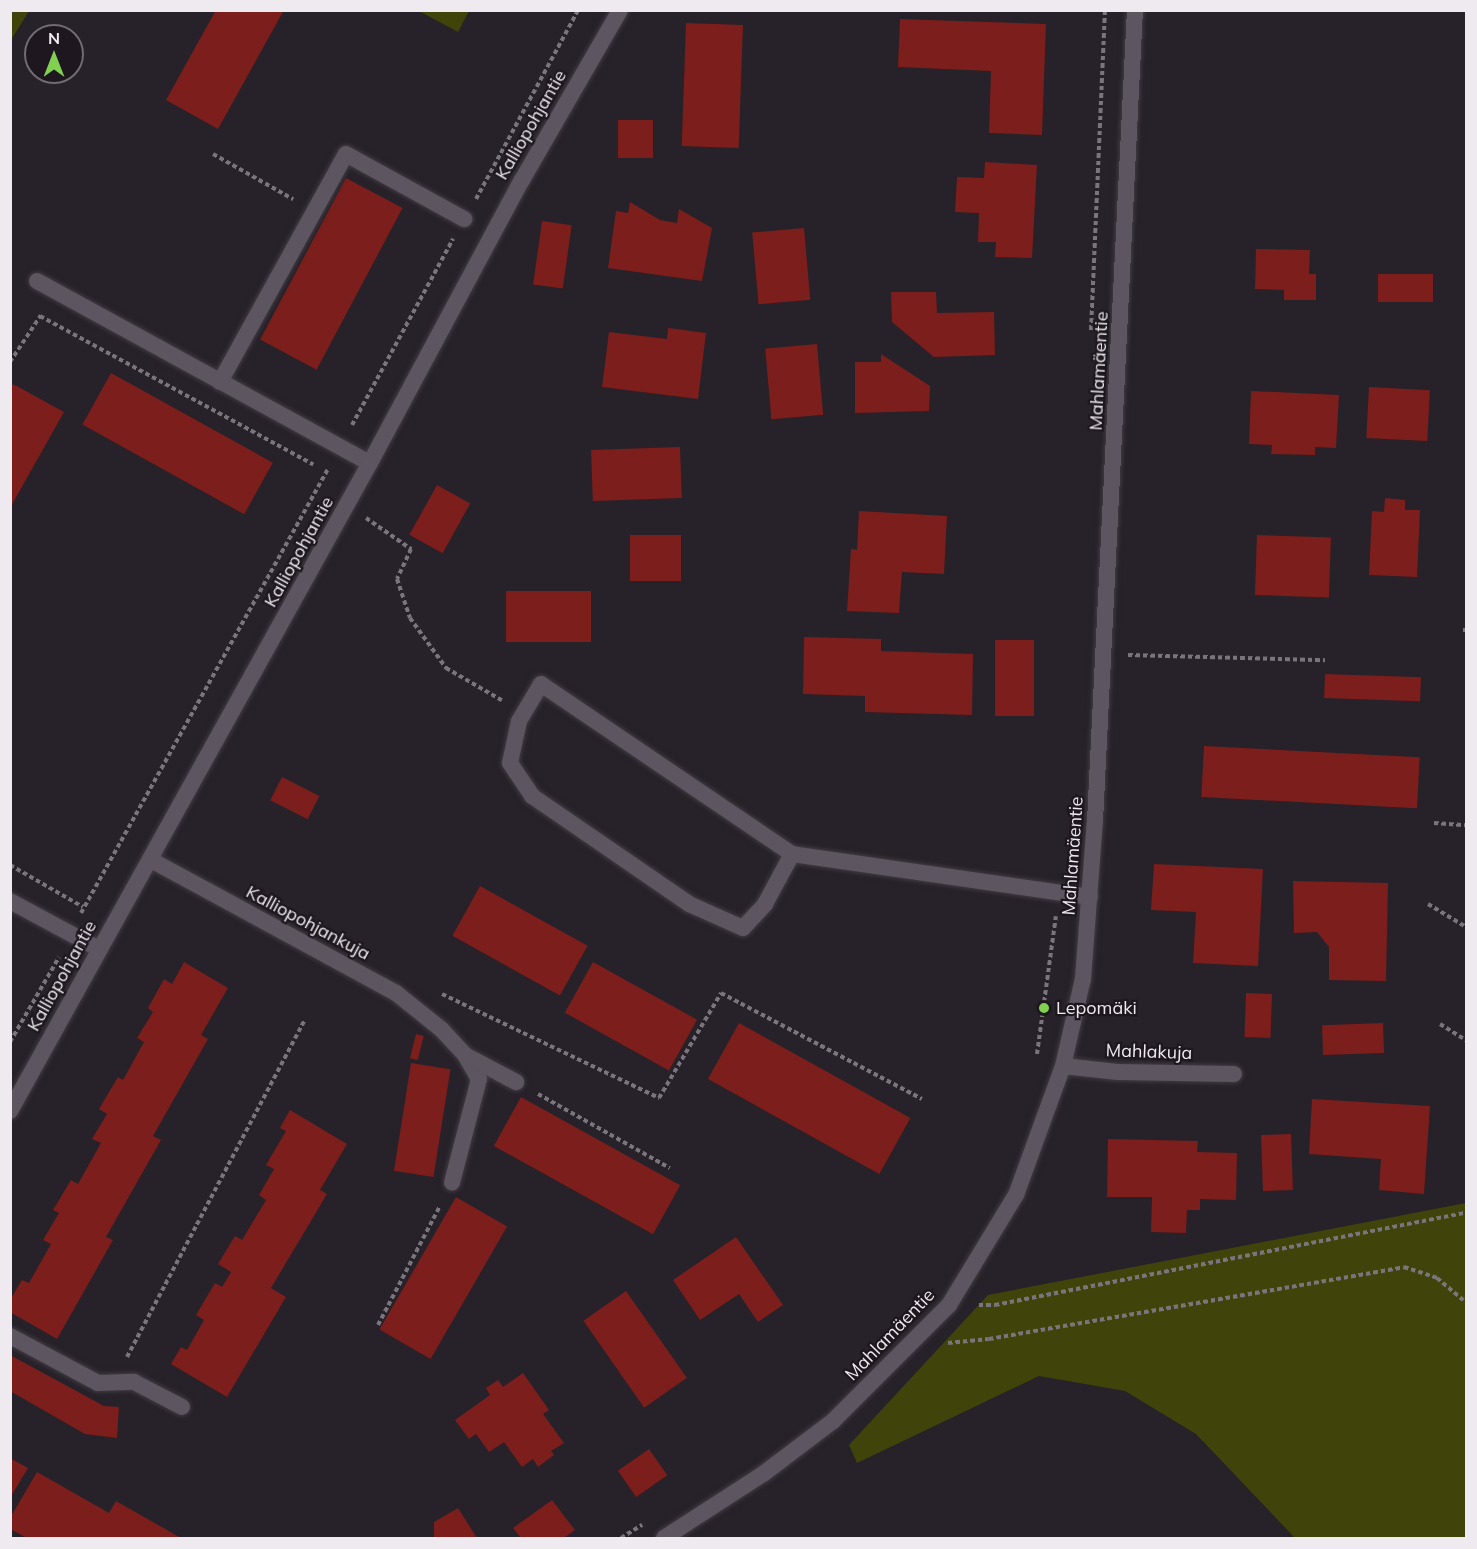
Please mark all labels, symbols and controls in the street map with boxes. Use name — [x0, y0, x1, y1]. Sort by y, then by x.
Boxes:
north arrow — [24, 24, 84, 84]
text: N — [48, 28, 60, 48]
street label: Kalliopohjantie — [491, 66, 571, 184]
street label: Mahlamäentie — [1085, 311, 1113, 431]
street label: Kalliopohjantie — [260, 493, 338, 611]
street label: Mahlamäentie — [1058, 796, 1088, 916]
street label: Kalliopohjankuja — [242, 881, 374, 965]
street label: Kalliopohjantie — [23, 917, 101, 1035]
place label: Lepomäki — [1056, 997, 1137, 1019]
marker: Lepomäki — [1037, 1001, 1051, 1015]
street label: Mahlakuja — [1105, 1040, 1193, 1064]
street label: Mahlamäentie — [841, 1285, 939, 1385]

